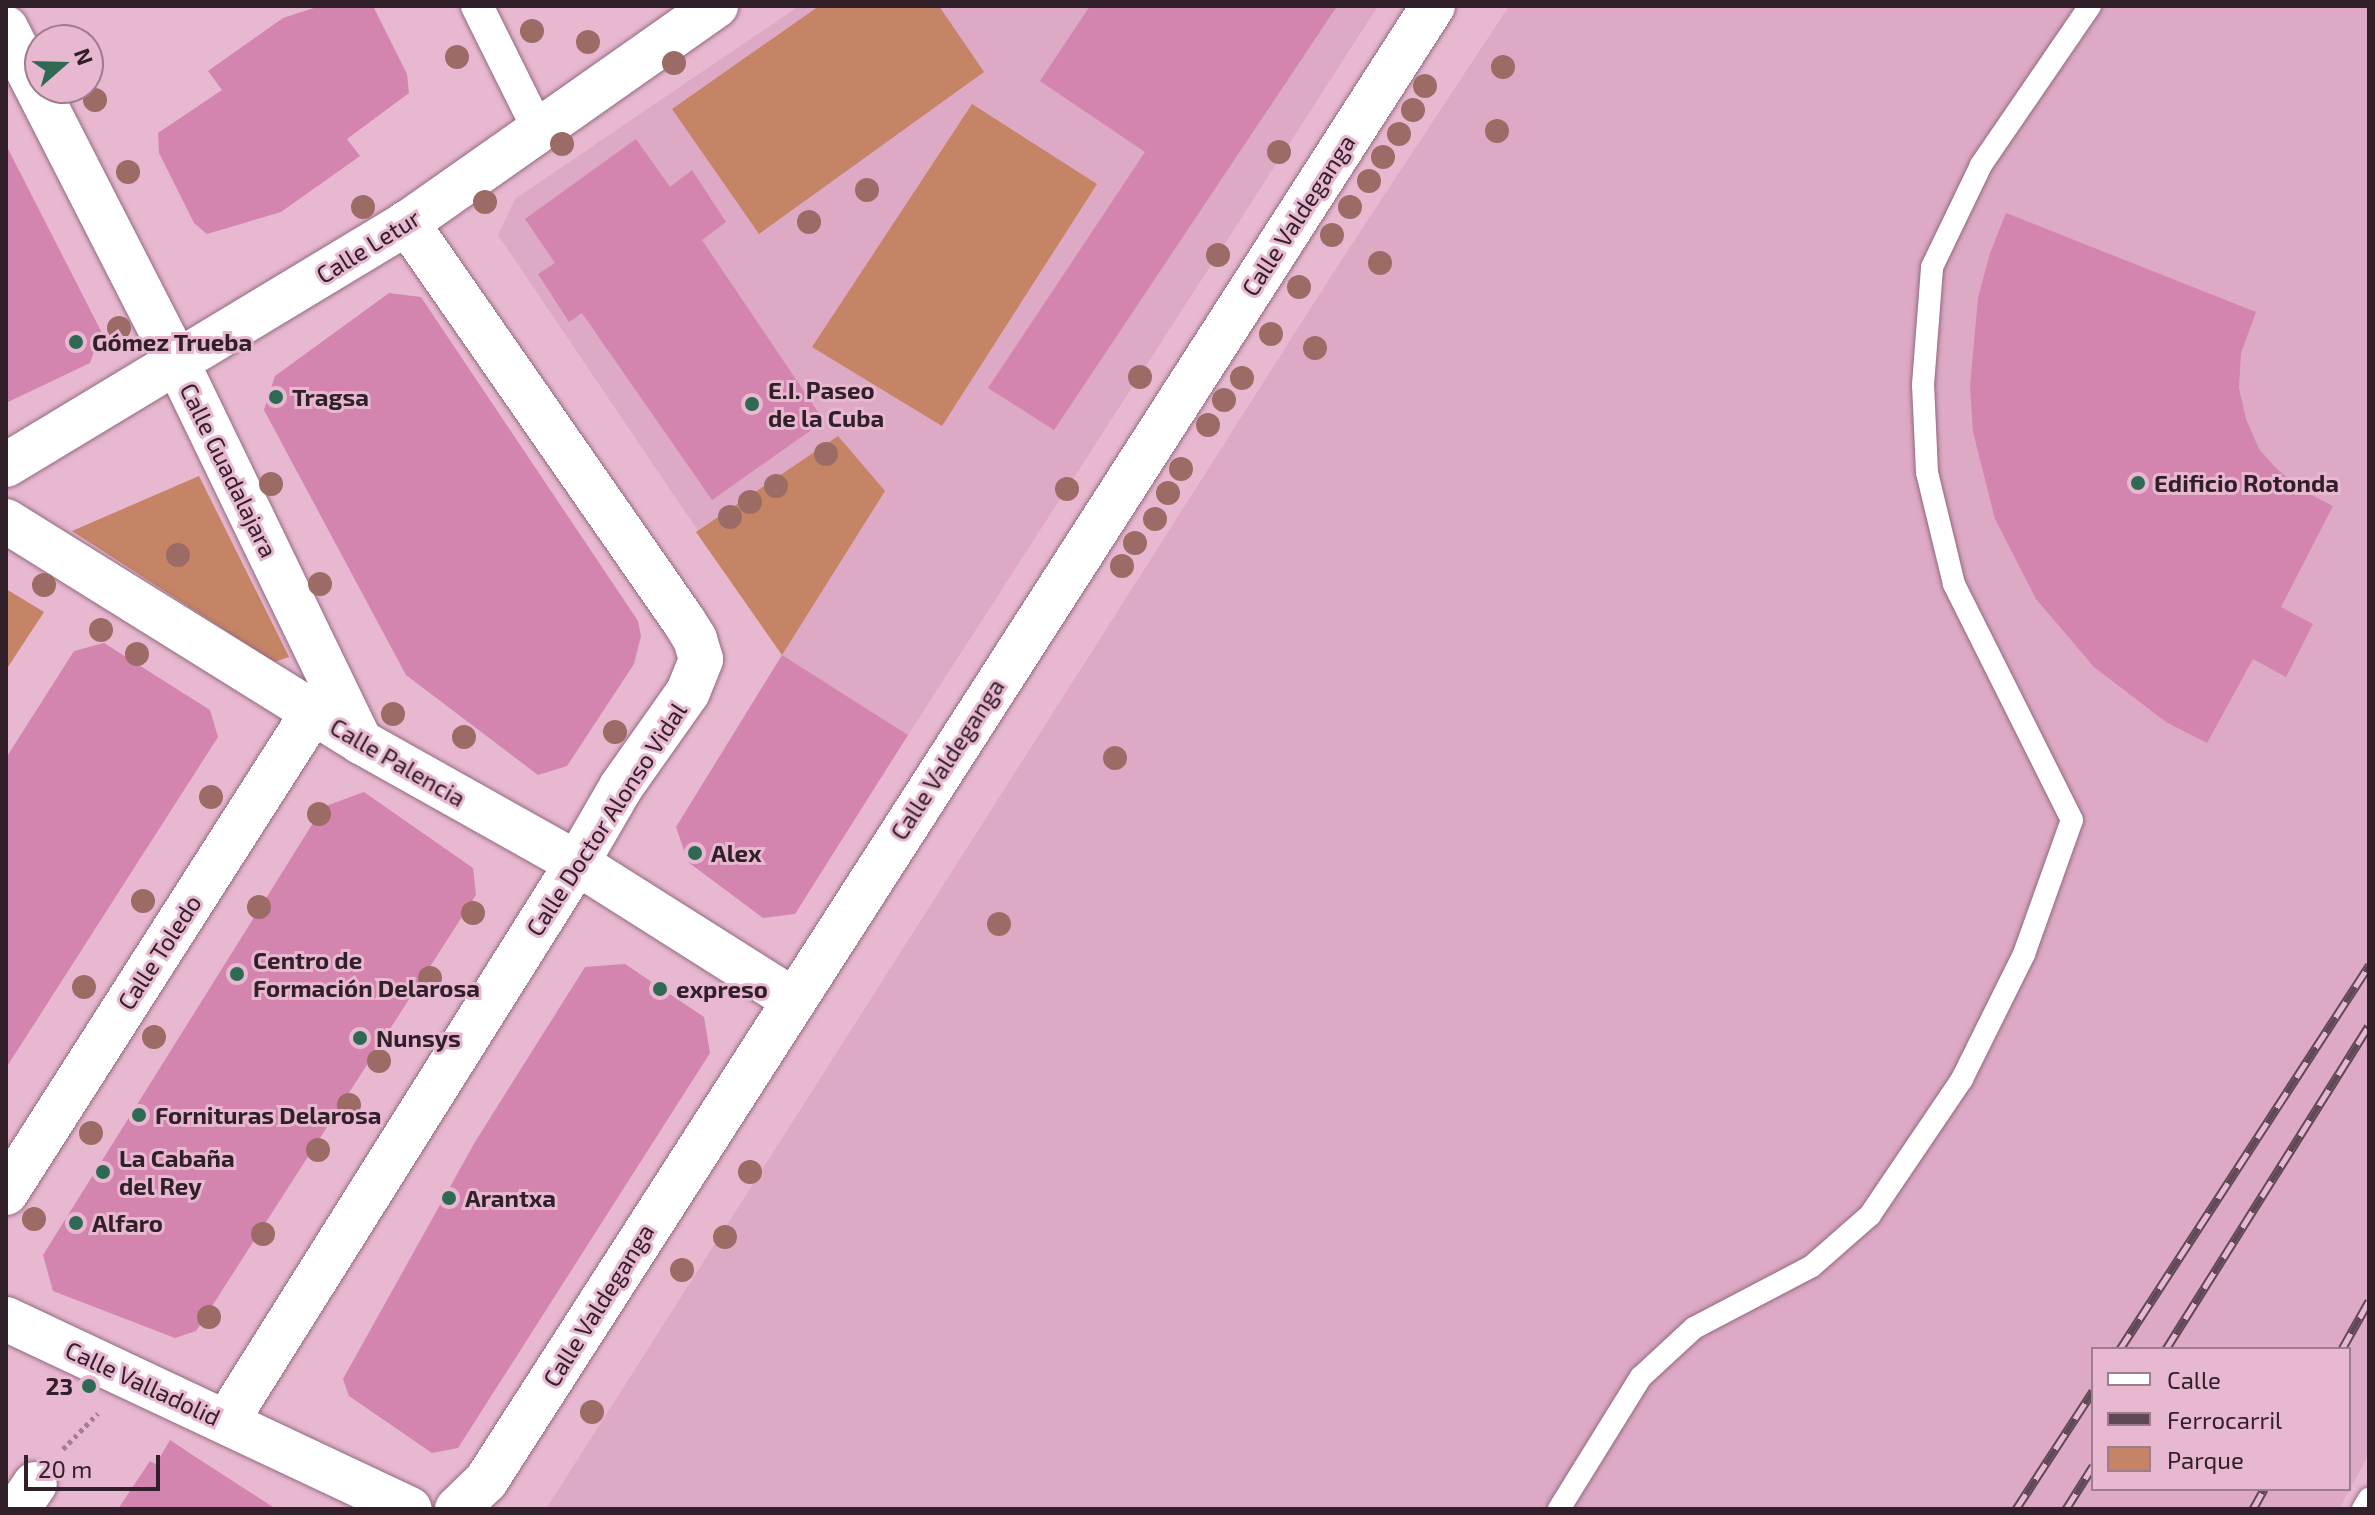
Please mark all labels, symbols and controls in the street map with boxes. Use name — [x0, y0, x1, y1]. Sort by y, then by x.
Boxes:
north arrow — [24, 24, 104, 104]
text: N — [70, 45, 100, 68]
street label: Calle Valdeganga — [1235, 129, 1361, 301]
street label: Calle Letur — [311, 203, 425, 289]
place label: Gómez Trueba — [92, 328, 253, 356]
marker: Gómez Trueba — [67, 333, 85, 351]
place label: E.I. Paseo de la Cuba — [768, 376, 884, 432]
street label: Calle Guadalajara — [174, 378, 284, 562]
place label: Tragsa — [292, 383, 369, 411]
marker: Tragsa — [267, 388, 285, 406]
marker: E.I. Paseo de la Cuba — [743, 395, 761, 413]
place label: Edificio Rotonda — [2154, 469, 2339, 497]
marker: Edificio Rotonda — [2129, 474, 2147, 492]
street label: Calle Valdeganga — [884, 673, 1010, 845]
street label: Calle Doctor Alonso Vidal — [519, 696, 693, 942]
street label: Calle Palencia — [325, 712, 471, 812]
place label: Alex — [711, 839, 762, 867]
marker: Alex — [686, 844, 704, 862]
street label: Calle Toledo — [111, 889, 207, 1015]
place label: Centro de Formación Delarosa — [253, 946, 480, 1002]
marker: Centro de Formación Delarosa — [228, 965, 246, 983]
place label: expreso — [676, 975, 768, 1003]
marker: expreso — [651, 980, 669, 998]
place label: Nunsys — [376, 1024, 461, 1052]
marker: Nunsys — [351, 1029, 369, 1047]
place label: Fornituras Delarosa — [155, 1101, 381, 1129]
marker: Fornituras Delarosa — [130, 1106, 148, 1124]
place label: La Cabaña del Rey — [119, 1144, 235, 1200]
marker: La Cabaña del Rey — [94, 1163, 112, 1181]
place label: Arantxa — [465, 1184, 556, 1212]
marker: Arantxa — [440, 1189, 458, 1207]
place label: Alfaro — [92, 1209, 163, 1237]
marker: Alfaro — [67, 1214, 85, 1232]
street label: Calle Valdeganga — [536, 1218, 660, 1392]
street label: Calle Valladolid — [61, 1334, 225, 1432]
legend — [2091, 1347, 2351, 1491]
text: Calle — [2167, 1365, 2221, 1394]
place label: 23 — [45, 1372, 73, 1400]
marker: 23 — [80, 1377, 98, 1395]
text: Ferrocarril — [2167, 1405, 2282, 1434]
scale bar — [28, 1439, 164, 1489]
text: Parque — [2167, 1445, 2244, 1474]
text: 20 m — [38, 1454, 92, 1483]

